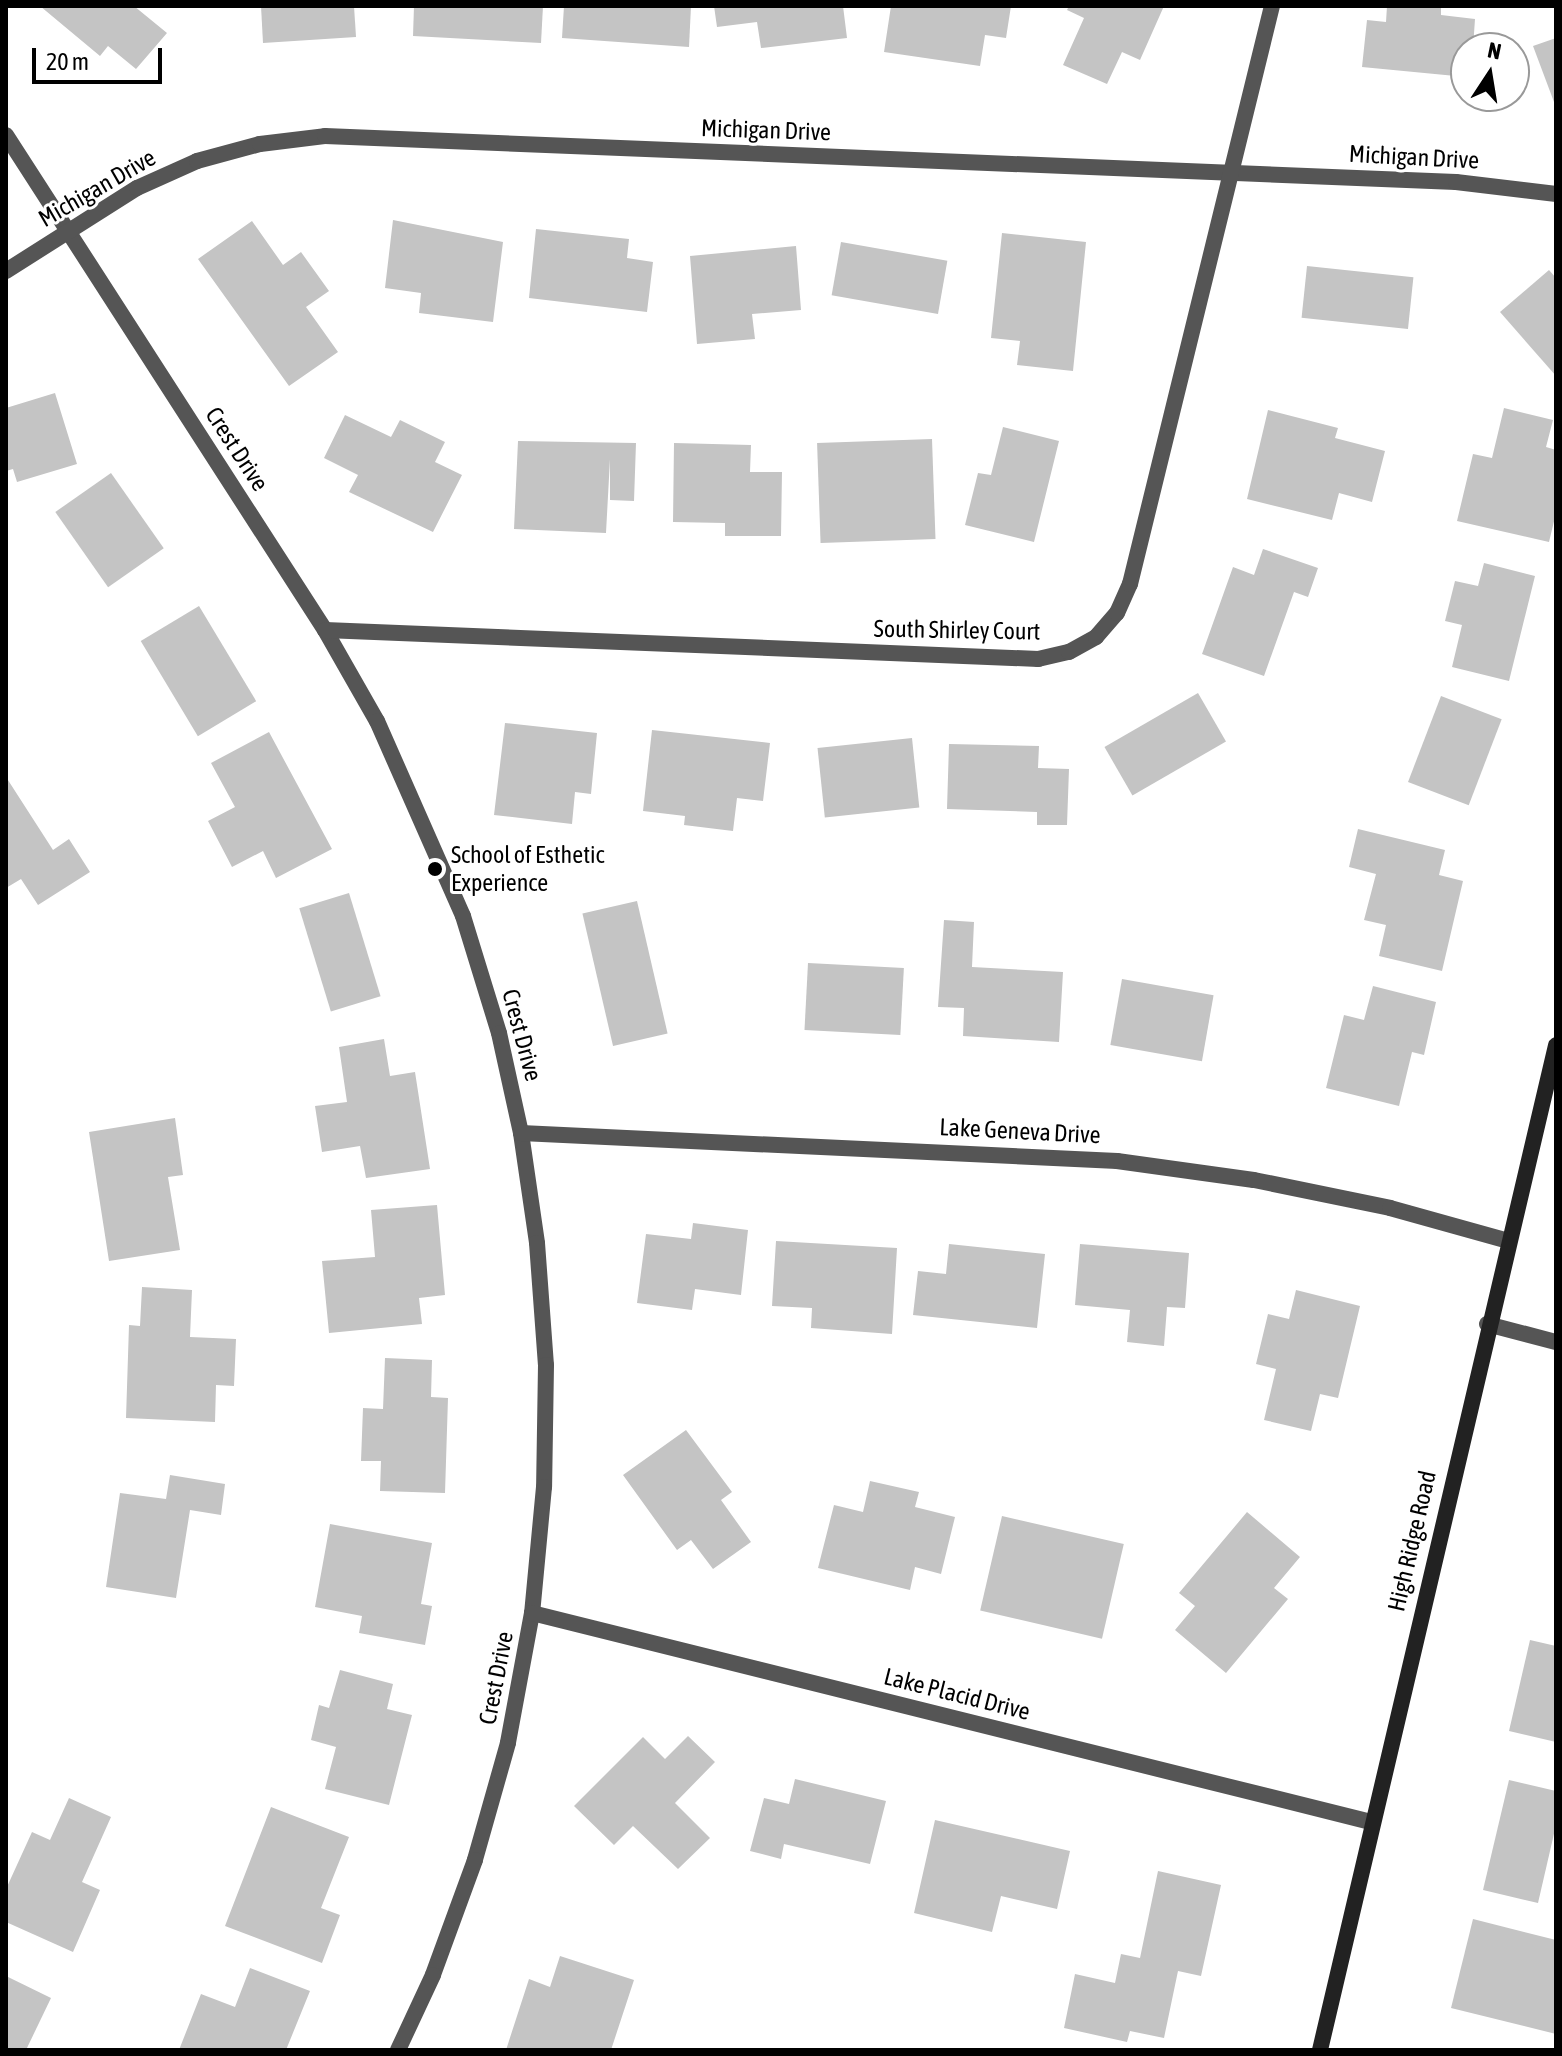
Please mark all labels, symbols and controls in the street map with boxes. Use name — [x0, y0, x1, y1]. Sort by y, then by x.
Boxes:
scale bar — [36, 32, 166, 82]
north arrow — [1450, 32, 1530, 112]
text: N — [1486, 36, 1504, 65]
text: 20 m — [46, 48, 89, 75]
street label: Michigan Drive — [700, 113, 832, 147]
street label: Michigan Drive — [1348, 139, 1480, 175]
street label: Michigan Drive — [33, 143, 161, 233]
street label: Crest Drive — [199, 402, 275, 496]
street label: South Shirley Court — [874, 614, 1040, 646]
place label: School of Esthetic Experience — [451, 841, 604, 897]
marker: School of Esthetic Experience — [426, 860, 444, 878]
street label: Crest Drive — [496, 986, 548, 1084]
street label: Lake Geneva Drive — [939, 1112, 1101, 1150]
street label: High Ridge Road — [1382, 1468, 1442, 1614]
street label: Crest Drive — [473, 1629, 519, 1727]
street label: Lake Placid Drive — [881, 1662, 1033, 1726]

